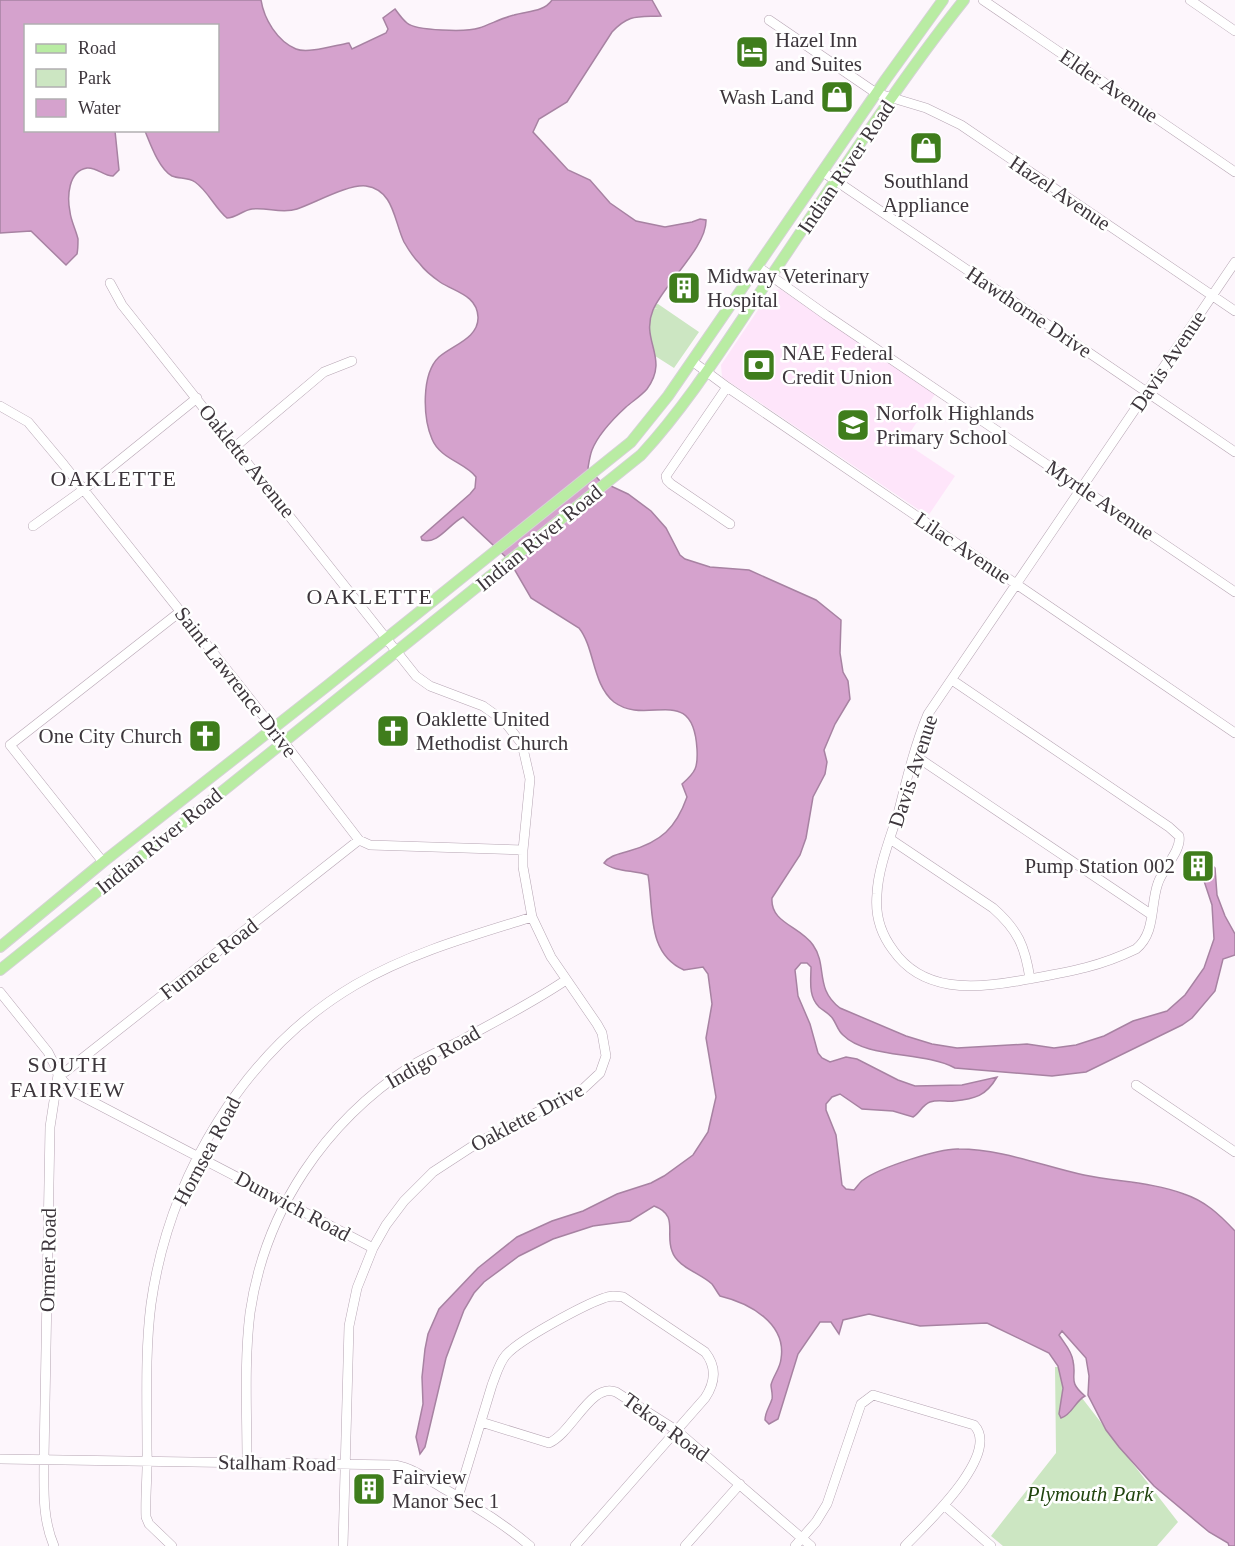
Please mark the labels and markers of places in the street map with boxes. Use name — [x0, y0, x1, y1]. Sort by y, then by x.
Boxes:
place label: Hazel Inn and Suites — [775, 28, 862, 76]
hotel icon: Hazel Inn and Suites — [734, 34, 770, 70]
shop icon: Wash Land — [819, 79, 855, 115]
place label: Wash Land — [719, 85, 814, 109]
shop icon: Southland Appliance — [908, 130, 944, 166]
place label: Southland Appliance — [883, 169, 969, 217]
place label: Midway Veterinary Hospital — [707, 264, 870, 312]
building icon: Midway Veterinary Hospital — [666, 270, 702, 306]
place label: NAE Federal Credit Union — [782, 341, 894, 389]
bank icon: NAE Federal Credit Union — [741, 347, 777, 383]
place label: Norfolk Highlands Primary School — [876, 401, 1034, 449]
school or university icon: Norfolk Highlands Primary School — [835, 407, 871, 443]
place label: Oaklette United Methodist Church — [416, 707, 569, 755]
church icon: Oaklette United Methodist Church — [375, 713, 411, 749]
church icon: One City Church — [187, 718, 223, 754]
place label: One City Church — [39, 724, 182, 748]
building icon: Pump Station 002 — [1180, 848, 1216, 884]
place label: Pump Station 002 — [1024, 854, 1175, 878]
place label: Fairview Manor Sec 1 — [392, 1465, 499, 1513]
building icon: Fairview Manor Sec 1 — [351, 1471, 387, 1507]

